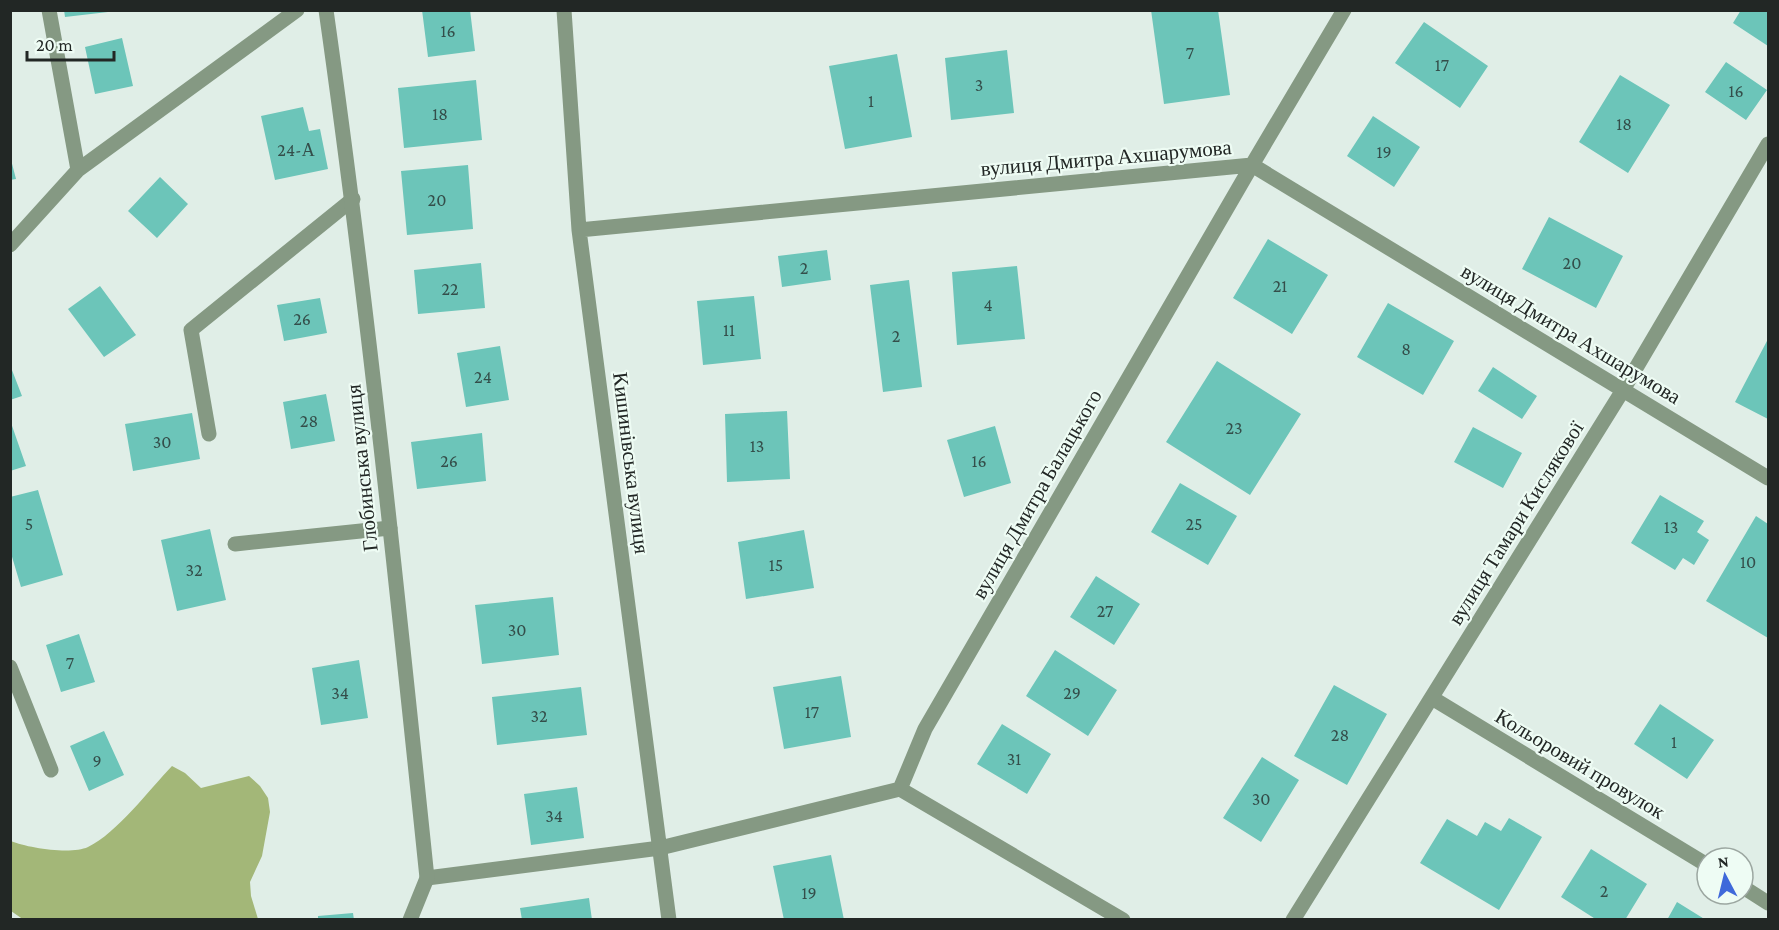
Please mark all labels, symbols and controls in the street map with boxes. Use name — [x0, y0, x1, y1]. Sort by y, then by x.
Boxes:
house number: 16 — [440, 21, 456, 41]
scale bar — [27, 24, 114, 62]
text: 20 m — [36, 35, 73, 55]
house number: 7 — [1186, 43, 1194, 63]
house number: 17 — [1435, 55, 1449, 75]
house number: 3 — [975, 75, 983, 95]
house number: 16 — [1728, 81, 1744, 101]
house number: 1 — [868, 91, 874, 111]
house number: 18 — [432, 104, 448, 124]
house number: 18 — [1616, 114, 1632, 134]
street label: вулиця Дмитра Ахшарумова — [980, 135, 1233, 181]
house number: 24-А — [277, 140, 315, 160]
house number: 19 — [1376, 142, 1392, 162]
house number: 20 — [428, 190, 446, 210]
house number: 20 — [1563, 253, 1581, 273]
house number: 2 — [800, 258, 808, 278]
street label: вулиця Дмитра Ахшарумова — [1457, 259, 1686, 409]
house number: 21 — [1273, 276, 1287, 296]
house number: 22 — [441, 279, 459, 299]
house number: 4 — [983, 295, 993, 315]
house number: 26 — [293, 309, 311, 329]
house number: 11 — [723, 320, 735, 340]
house number: 2 — [892, 326, 900, 346]
house number: 8 — [1401, 339, 1411, 359]
house number: 24 — [474, 367, 492, 387]
street label: Кишинівська вулиця — [608, 371, 654, 556]
street label: Глобинська вулиця — [341, 383, 383, 553]
street label: вулиця Дмитра Балацького — [967, 385, 1107, 603]
house number: 28 — [300, 411, 318, 431]
street label: вулиця Тамари Кислякової — [1443, 417, 1589, 629]
house number: 23 — [1225, 418, 1243, 438]
house number: 30 — [153, 432, 171, 452]
house number: 13 — [750, 436, 764, 456]
house number: 26 — [440, 451, 458, 471]
house number: 16 — [971, 451, 987, 471]
house number: 5 — [25, 514, 33, 534]
house number: 25 — [1185, 514, 1203, 534]
house number: 13 — [1664, 517, 1678, 537]
house number: 10 — [1740, 552, 1756, 572]
house number: 15 — [769, 555, 783, 575]
house number: 32 — [185, 560, 203, 580]
house number: 27 — [1097, 601, 1113, 621]
house number: 30 — [508, 620, 526, 640]
house number: 7 — [66, 653, 74, 673]
house number: 34 — [331, 683, 349, 703]
house number: 29 — [1063, 683, 1081, 703]
house number: 17 — [805, 702, 819, 722]
street label: Кольоровий провулок — [1491, 704, 1670, 824]
house number: 32 — [530, 706, 548, 726]
house number: 28 — [1331, 725, 1349, 745]
house number: 1 — [1671, 732, 1677, 752]
house number: 31 — [1007, 749, 1021, 769]
house number: 9 — [92, 751, 102, 771]
house number: 30 — [1252, 789, 1270, 809]
house number: 34 — [545, 806, 563, 826]
north arrow — [1695, 846, 1755, 906]
text: N — [1717, 852, 1730, 871]
house number: 2 — [1600, 881, 1608, 901]
house number: 19 — [801, 883, 817, 903]

